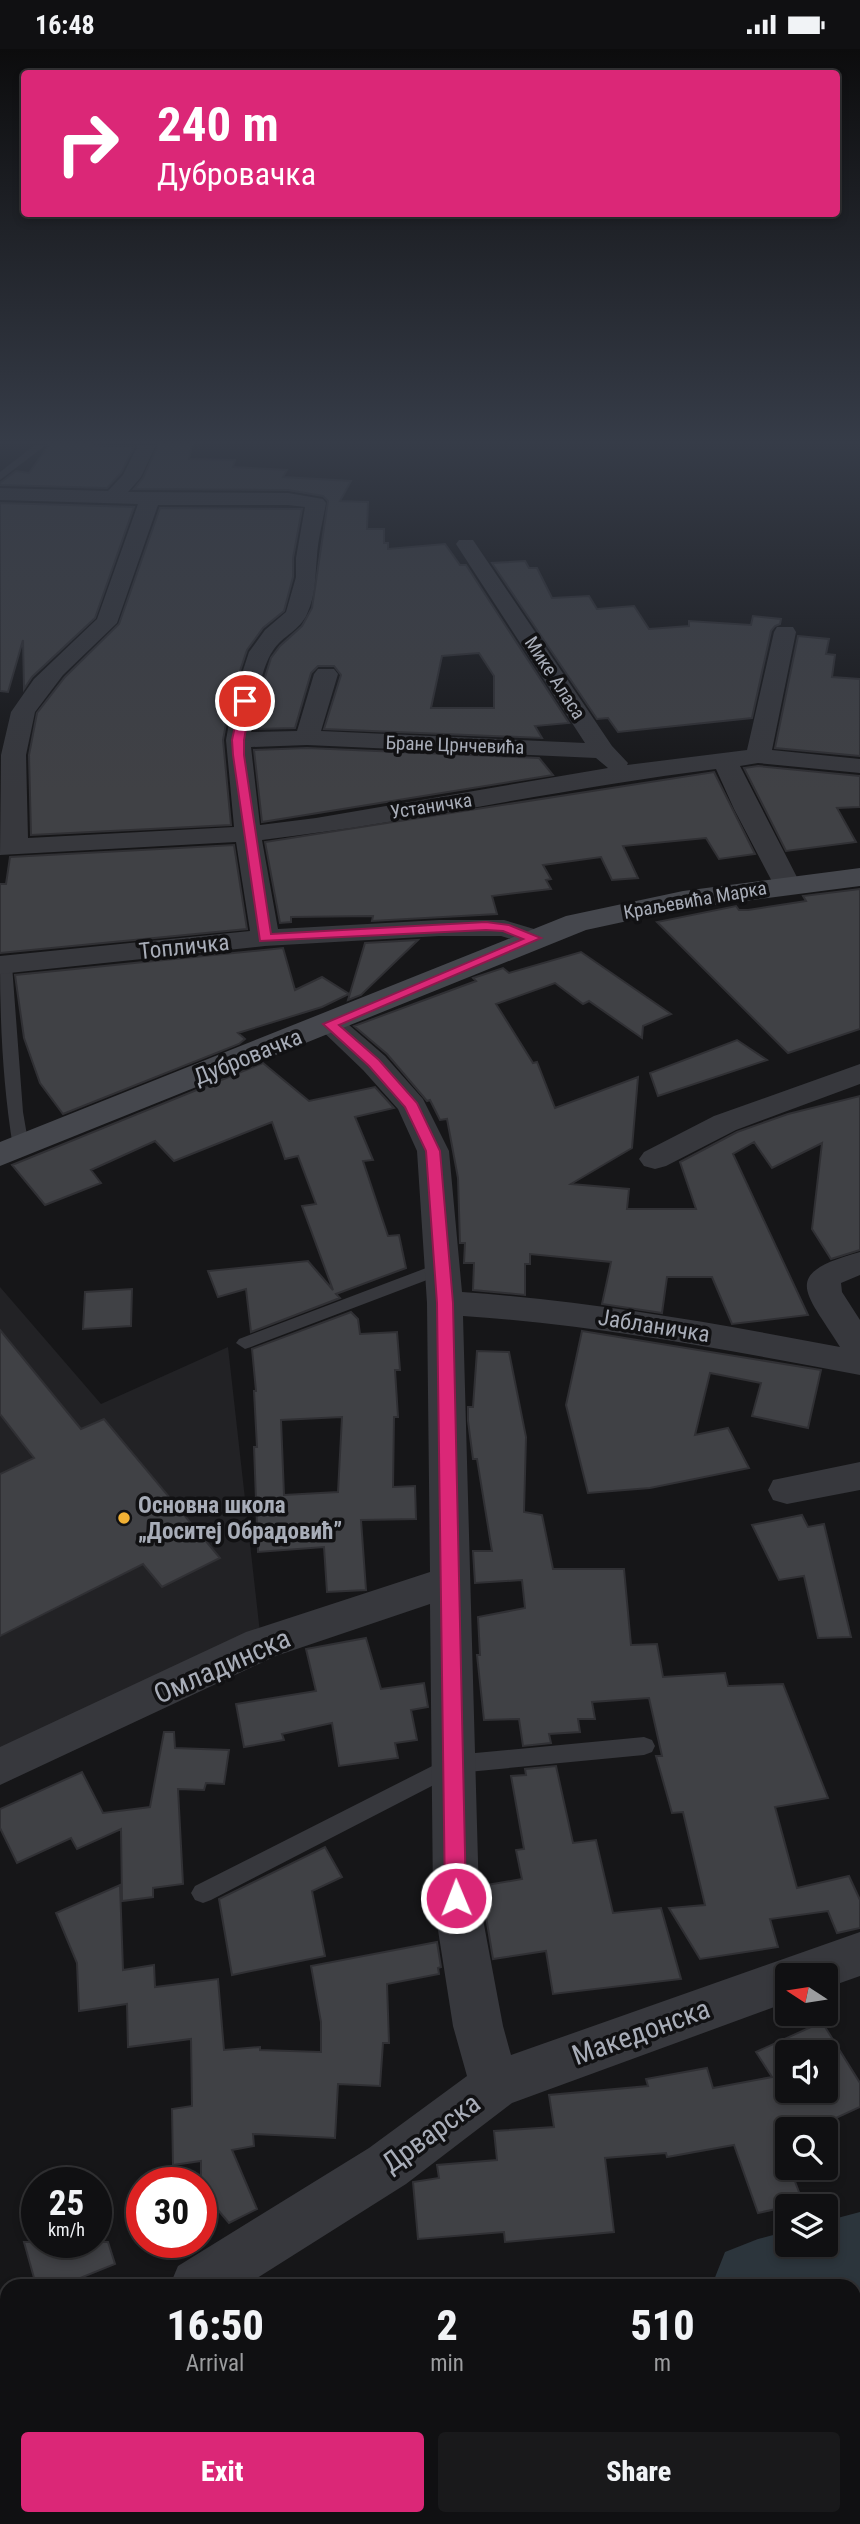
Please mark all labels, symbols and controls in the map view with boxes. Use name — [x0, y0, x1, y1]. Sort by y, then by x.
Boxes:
text: 16:48 — [35, 10, 95, 40]
text: 240 m — [157, 96, 279, 153]
icon: right — [42, 98, 133, 189]
text: Дубровачка — [157, 155, 316, 193]
street label: Мике Аласа — [520, 632, 590, 724]
pin — [215, 671, 275, 731]
icon: arrive — [226, 682, 264, 720]
street label: Бране Црнчевића — [385, 731, 525, 759]
street label: Устаничка — [389, 788, 473, 824]
street label: Краљевића Марка — [622, 876, 768, 924]
street label: Топличка — [137, 929, 231, 965]
street label: Дубровачка — [190, 1023, 306, 1091]
street label: Јабланичка — [596, 1304, 712, 1348]
place label: Основна школа „Доситеј Обрадовић” — [138, 1492, 342, 1545]
marker: Основна школа „Доситеј Обрадовић” — [116, 1510, 132, 1526]
street label: Омладинска — [149, 1621, 295, 1711]
position arrow — [419, 1861, 493, 1935]
north arrow — [775, 1963, 838, 2027]
map controls — [775, 1963, 838, 2257]
street label: Македонска — [568, 1992, 714, 2072]
button: sound — [775, 2040, 838, 2103]
street label: Дрварска — [375, 2086, 487, 2180]
button: search — [775, 2117, 838, 2180]
speed limit sign: 30 — [126, 2167, 217, 2258]
text: 25 — [49, 2183, 84, 2224]
button: layers — [775, 2194, 838, 2257]
text: km/h — [48, 2219, 85, 2240]
text: 16:50 — [166, 2301, 264, 2350]
text: 2 — [436, 2301, 458, 2350]
text: 510 — [630, 2301, 695, 2350]
text: Arrival — [186, 2350, 244, 2377]
text: min — [430, 2350, 464, 2377]
text: m — [654, 2350, 671, 2377]
button: Exit — [21, 2432, 424, 2512]
button: Share — [438, 2432, 840, 2512]

